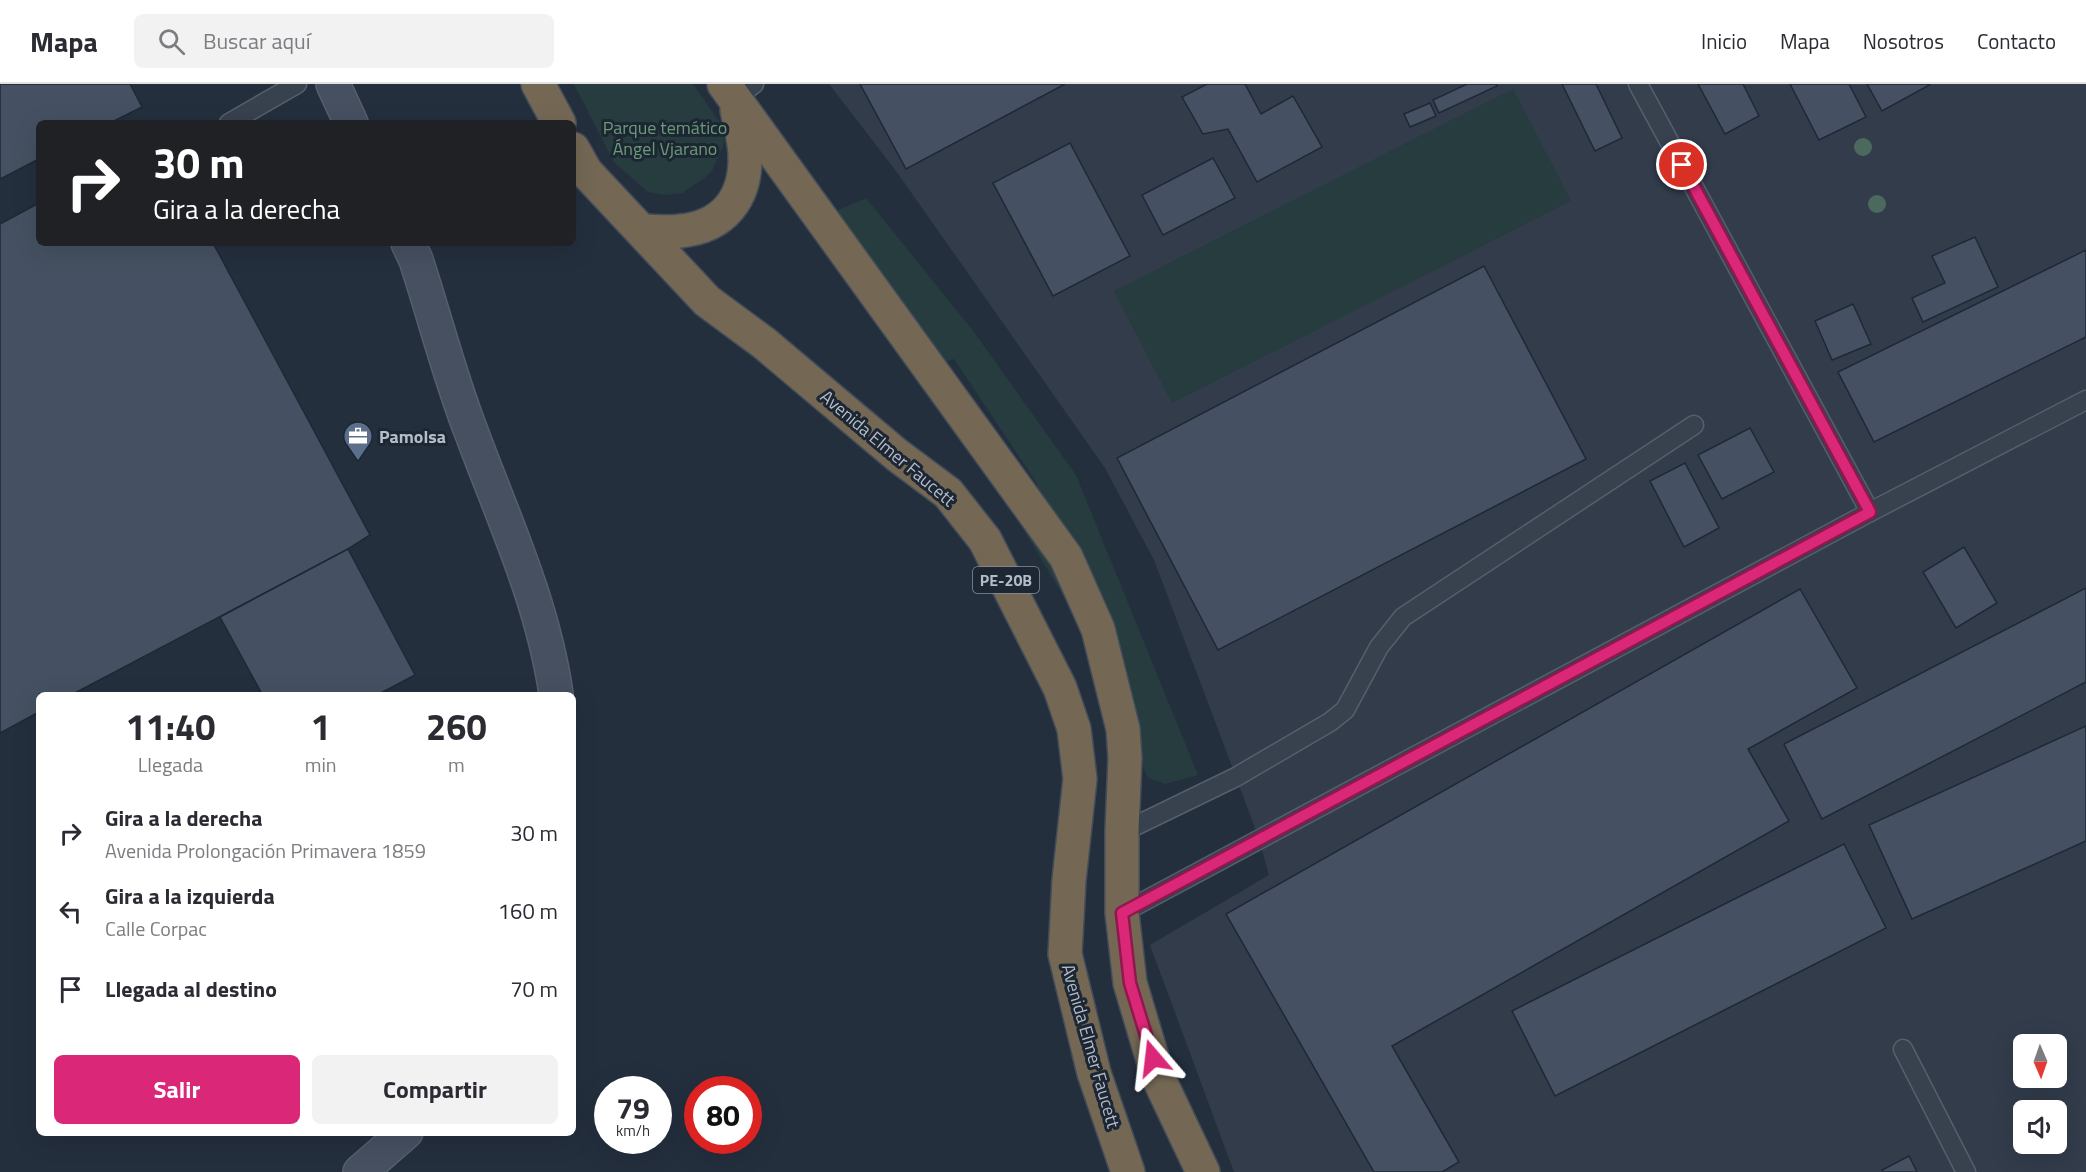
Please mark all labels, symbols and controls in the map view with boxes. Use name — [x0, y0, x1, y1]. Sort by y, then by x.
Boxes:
search box — [134, 14, 554, 68]
text: Mapa — [30, 20, 98, 63]
text: Buscar aquí — [203, 24, 311, 58]
icon: search — [155, 25, 188, 58]
text: Inicio — [1701, 25, 1747, 57]
text: Mapa — [1780, 25, 1830, 57]
text: Nosotros — [1863, 25, 1944, 57]
text: Contacto — [1977, 25, 2056, 57]
park label: Parque temático Ángel Vjarano — [603, 114, 727, 162]
text: 30 m — [153, 130, 245, 194]
pin — [1656, 139, 1707, 190]
icon: right — [54, 144, 132, 222]
icon: arrive — [1665, 148, 1698, 181]
text: Gira a la derecha — [153, 188, 340, 229]
street label: Avenida Elmer Faucett — [814, 383, 962, 513]
office icon: Pamolsa — [342, 420, 374, 462]
place label: Pamolsa — [379, 423, 446, 450]
road number: PE-20B — [973, 567, 1039, 593]
text: 11:40 — [125, 699, 215, 754]
text: 1 — [311, 699, 331, 754]
text: 260 — [426, 699, 487, 754]
text: Llegada — [138, 749, 203, 780]
text: min — [305, 749, 337, 780]
text: m — [448, 749, 465, 780]
text: Gira a la derecha — [105, 801, 262, 835]
text: 30 m — [510, 816, 558, 850]
icon: right — [54, 817, 87, 850]
text: Avenida Prolongación Primavera 1859 — [105, 835, 426, 866]
text: Gira a la izquierda — [105, 879, 275, 913]
text: 160 m — [498, 894, 558, 928]
icon: left — [54, 895, 87, 928]
text: Calle Corpac — [105, 913, 207, 944]
street label: Avenida Elmer Faucett — [1055, 961, 1128, 1132]
text: Llegada al destino — [105, 972, 277, 1006]
text: 70 m — [510, 972, 558, 1006]
icon: arrive — [54, 973, 87, 1006]
position arrow — [1121, 1026, 1185, 1090]
north arrow — [2013, 1034, 2067, 1088]
map controls — [2013, 1034, 2067, 1154]
button: Salir — [54, 1055, 300, 1124]
button: Compartir — [312, 1055, 558, 1124]
speed limit sign: 80 — [684, 1076, 762, 1154]
text: 79 — [616, 1085, 650, 1131]
button: sound — [2013, 1100, 2067, 1154]
text: km/h — [616, 1119, 650, 1142]

